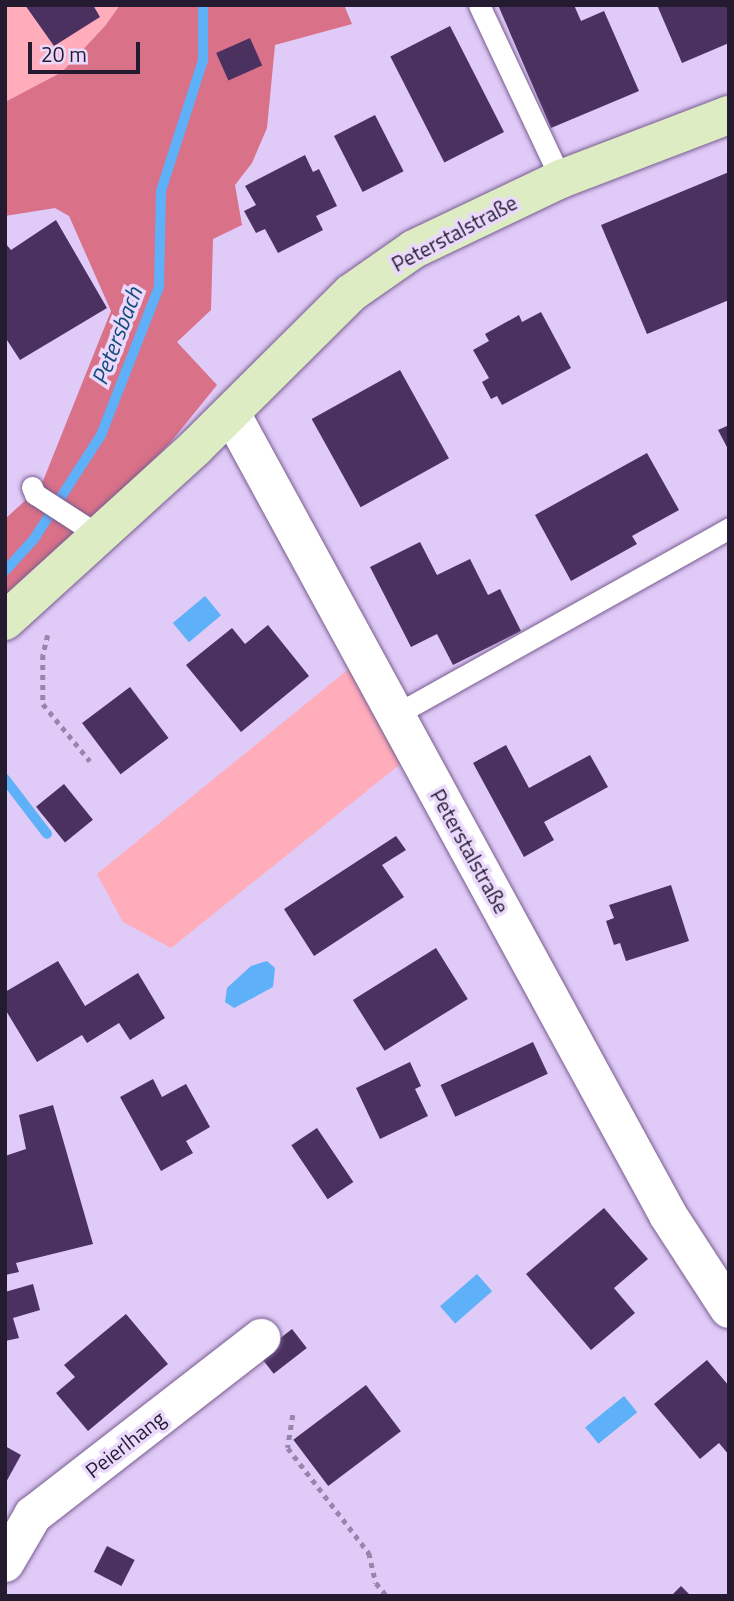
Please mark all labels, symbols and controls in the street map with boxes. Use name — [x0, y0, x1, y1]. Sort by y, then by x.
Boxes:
scale bar — [32, 28, 144, 72]
text: 20 m — [41, 38, 87, 70]
street label: Peterstalstraße — [387, 189, 521, 277]
water label: Petersbach — [86, 283, 148, 389]
street label: Peterstalstraße — [425, 784, 515, 918]
street label: Peierlhang — [80, 1405, 170, 1483]

